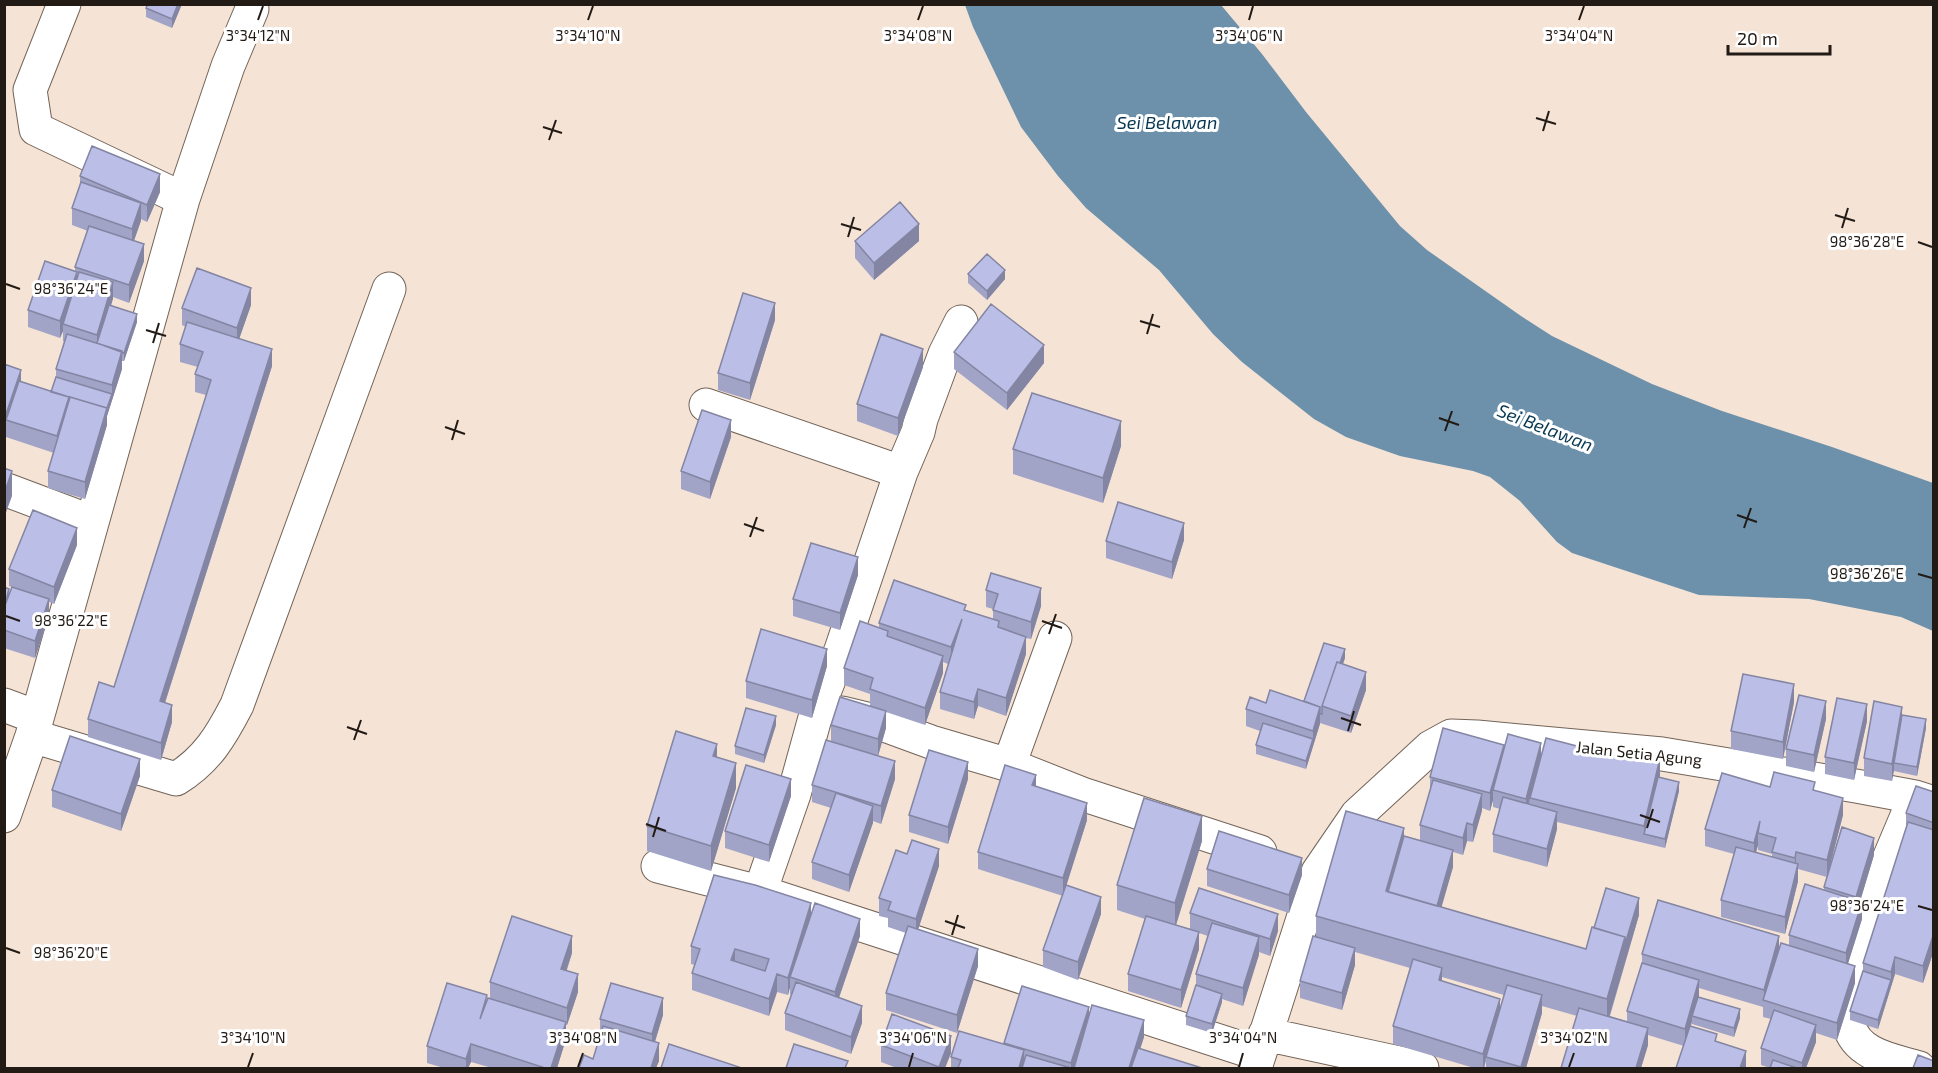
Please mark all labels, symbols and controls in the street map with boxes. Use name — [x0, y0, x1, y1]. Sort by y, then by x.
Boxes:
scale bar — [1728, 18, 1830, 56]
text: 3°34'12"N — [226, 26, 290, 44]
text: 3°34'10"N — [555, 26, 621, 44]
text: 3°34'08"N — [884, 26, 952, 44]
text: 3°34'06"N — [1215, 26, 1283, 44]
text: 3°34'04"N — [1545, 26, 1613, 44]
text: 20 m — [1737, 27, 1778, 49]
water label: Sei Belawan — [1117, 111, 1217, 133]
text: 98°36'28"E — [1830, 232, 1904, 250]
text: 98°36'24"E — [34, 279, 108, 297]
water label: Sei Belawan — [1494, 399, 1596, 455]
text: 98°36'26"E — [1830, 564, 1904, 582]
text: 98°36'22"E — [34, 611, 108, 629]
street label: Jalan Setia Agung — [1575, 736, 1703, 769]
text: 98°36'24"E — [1830, 896, 1904, 914]
text: 98°36'20"E — [34, 943, 108, 961]
text: 3°34'10"N — [220, 1028, 286, 1046]
text: 3°34'08"N — [549, 1028, 617, 1046]
text: 3°34'06"N — [879, 1028, 947, 1046]
text: 3°34'04"N — [1209, 1028, 1277, 1046]
text: 3°34'02"N — [1540, 1028, 1608, 1046]

